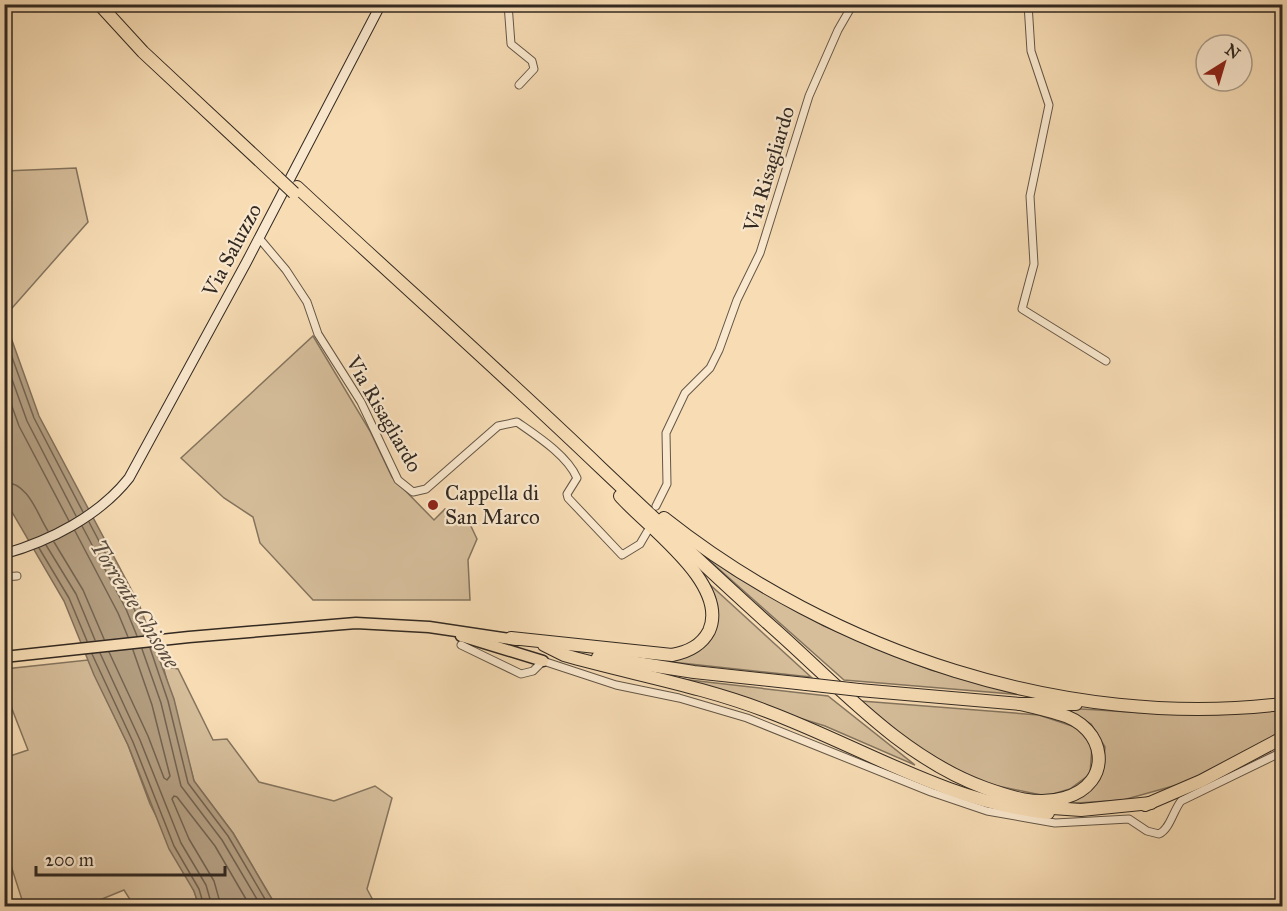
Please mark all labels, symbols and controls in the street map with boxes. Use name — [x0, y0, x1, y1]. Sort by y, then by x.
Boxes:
north arrow — [1194, 33, 1254, 93]
text: N — [1222, 40, 1244, 63]
street label: Via Risagliardo — [737, 103, 801, 236]
street label: Via Saluzzo — [196, 199, 267, 302]
street label: Via Risagliardo — [340, 350, 428, 477]
place label: Cappella di San Marco — [445, 480, 540, 530]
marker: Cappella di San Marco — [426, 498, 440, 512]
water label: Torrente Chisone — [85, 535, 186, 674]
scale bar — [36, 839, 225, 877]
text: 200 m — [45, 849, 94, 871]

